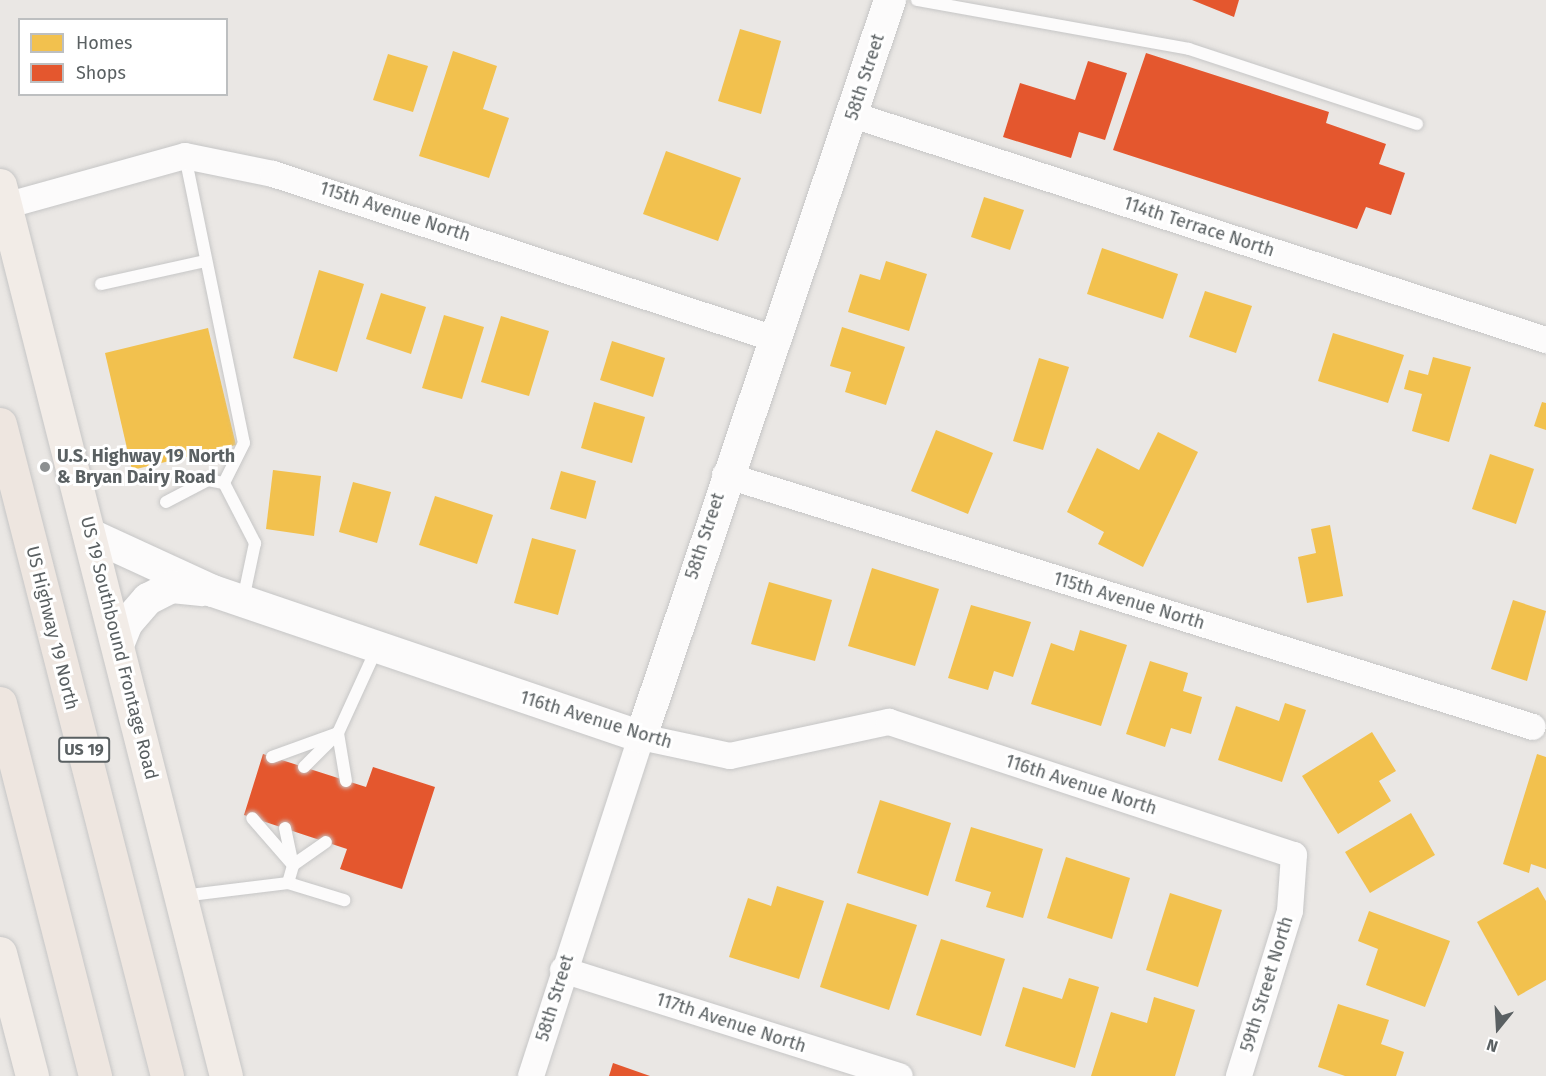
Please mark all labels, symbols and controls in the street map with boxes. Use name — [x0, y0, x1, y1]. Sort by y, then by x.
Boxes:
legend — [18, 18, 228, 96]
street label: 58th Street — [841, 31, 889, 123]
text: Homes — [76, 32, 132, 54]
text: Shops — [76, 62, 126, 84]
street label: 115th Avenue North — [317, 177, 473, 247]
street label: 114th Terrace North — [1121, 192, 1277, 262]
place label: U.S. Highway 19 North & Bryan Dairy Road — [57, 446, 235, 488]
marker: U.S. Highway 19 North & Bryan Dairy Road — [38, 460, 52, 474]
street label: 58th Street — [681, 490, 729, 582]
street label: US 19 Southbound Frontage Road — [76, 514, 162, 782]
street label: US Highway 19 North — [21, 544, 83, 712]
street label: 115th Avenue North — [1051, 568, 1207, 634]
street label: 116th Avenue North — [517, 687, 675, 753]
road number: US 19 — [57, 737, 111, 763]
street label: 116th Avenue North — [1003, 750, 1159, 820]
street label: 59th Street North — [1236, 914, 1298, 1054]
street label: 58th Street — [532, 952, 578, 1044]
street label: 117th Avenue North — [653, 989, 809, 1057]
north arrow — [1468, 998, 1528, 1058]
text: N — [1484, 1035, 1500, 1056]

